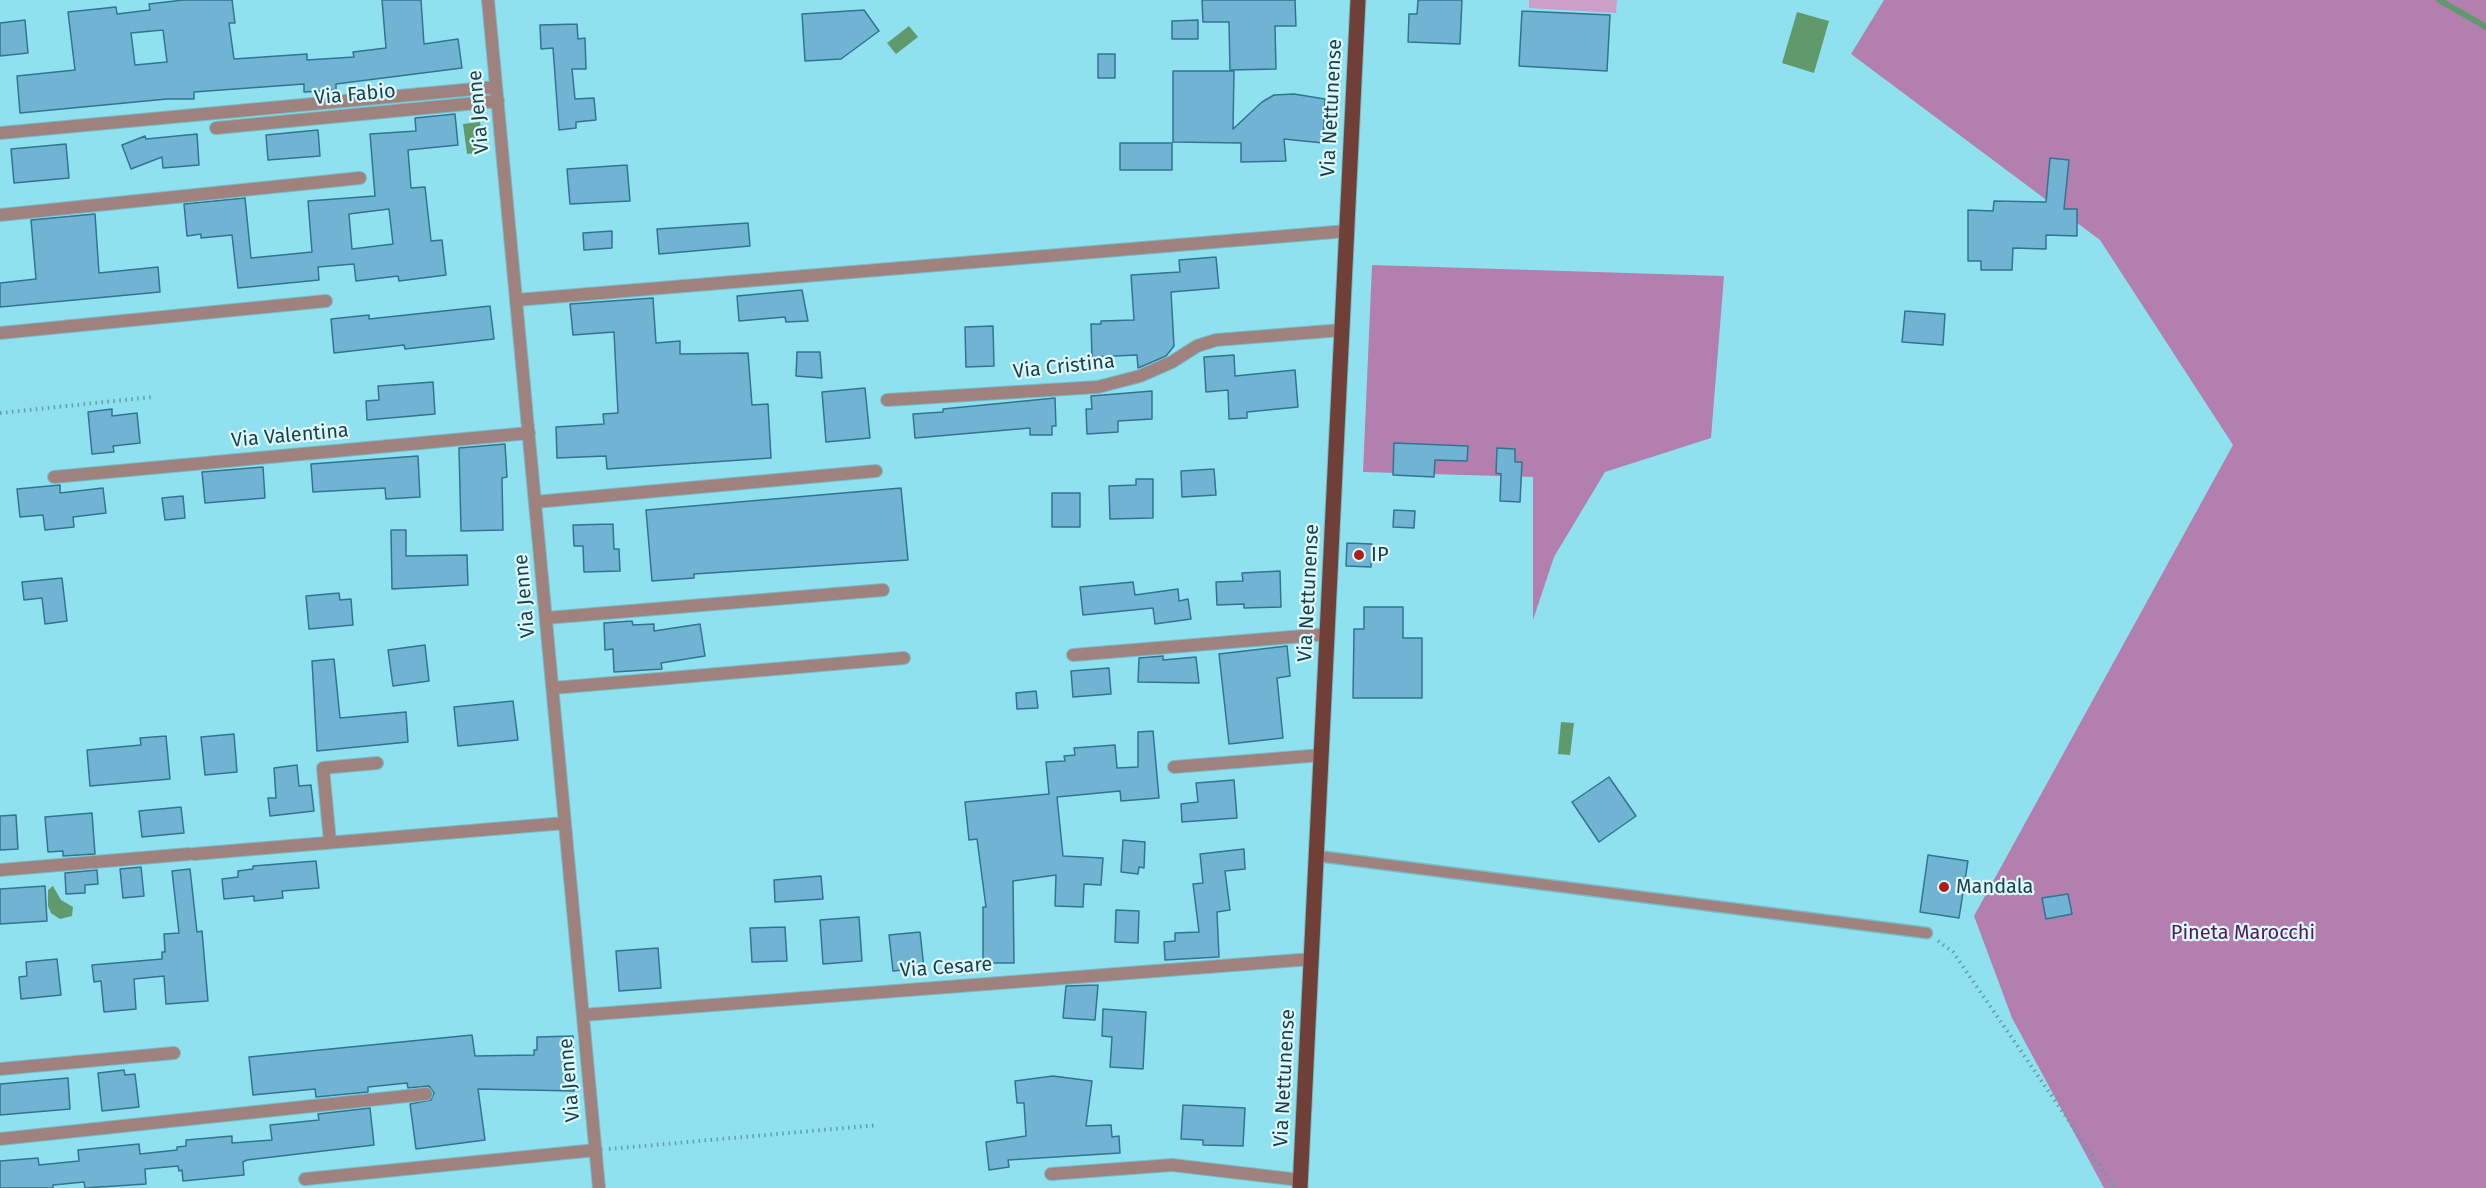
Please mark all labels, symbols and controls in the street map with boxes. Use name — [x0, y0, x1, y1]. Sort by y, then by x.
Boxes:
street label: Via Nettunense — [1316, 38, 1348, 178]
street label: Via Jenne — [463, 69, 495, 155]
street label: Via Fabio — [313, 79, 397, 111]
street label: Via Cristina — [1012, 350, 1116, 384]
street label: Via Valentina — [230, 419, 350, 453]
street label: Via Nettunense — [1293, 523, 1325, 663]
place label: IP — [1371, 543, 1389, 567]
marker: IP — [1352, 548, 1366, 562]
street label: Via Jenne — [509, 553, 541, 639]
place label: Mandala — [1956, 875, 2033, 899]
marker: Mandala — [1937, 880, 1951, 894]
park label: Pineta Marocchi — [2171, 921, 2315, 945]
street label: Via Cesare — [899, 953, 993, 983]
street label: Via Nettunense — [1269, 1008, 1301, 1148]
street label: Via Jenne — [554, 1037, 586, 1123]

